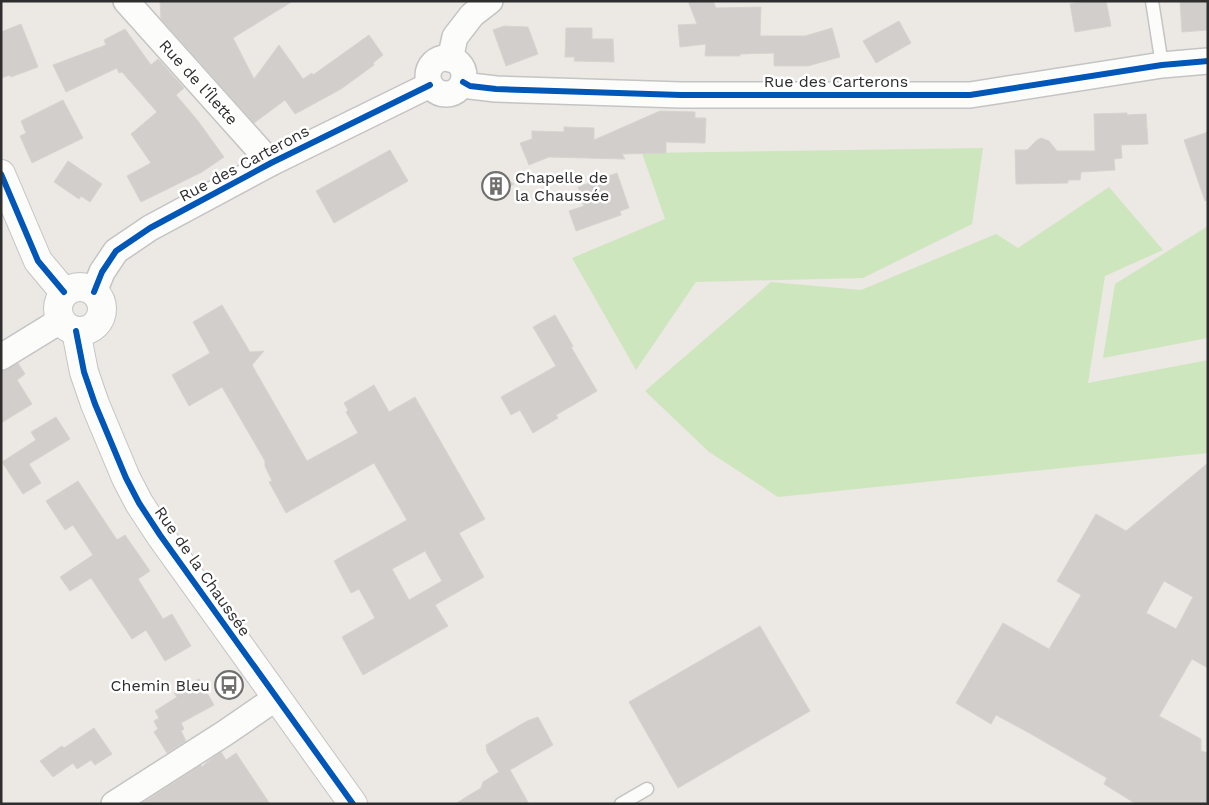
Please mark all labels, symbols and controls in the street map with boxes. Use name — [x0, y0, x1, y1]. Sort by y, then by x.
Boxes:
street label: Rue de l'Îlette — [155, 36, 242, 129]
street label: Rue des Carterons — [764, 72, 908, 91]
street label: Rue des Carterons — [176, 121, 312, 206]
place label: Chapelle de la Chaussée — [515, 168, 609, 205]
building icon: Chapelle de la Chaussée — [481, 171, 511, 201]
street label: Rue de la Chaussée — [151, 503, 255, 640]
bus stop icon: Chemin Bleu — [214, 670, 244, 700]
place label: Chemin Bleu — [111, 676, 210, 695]

